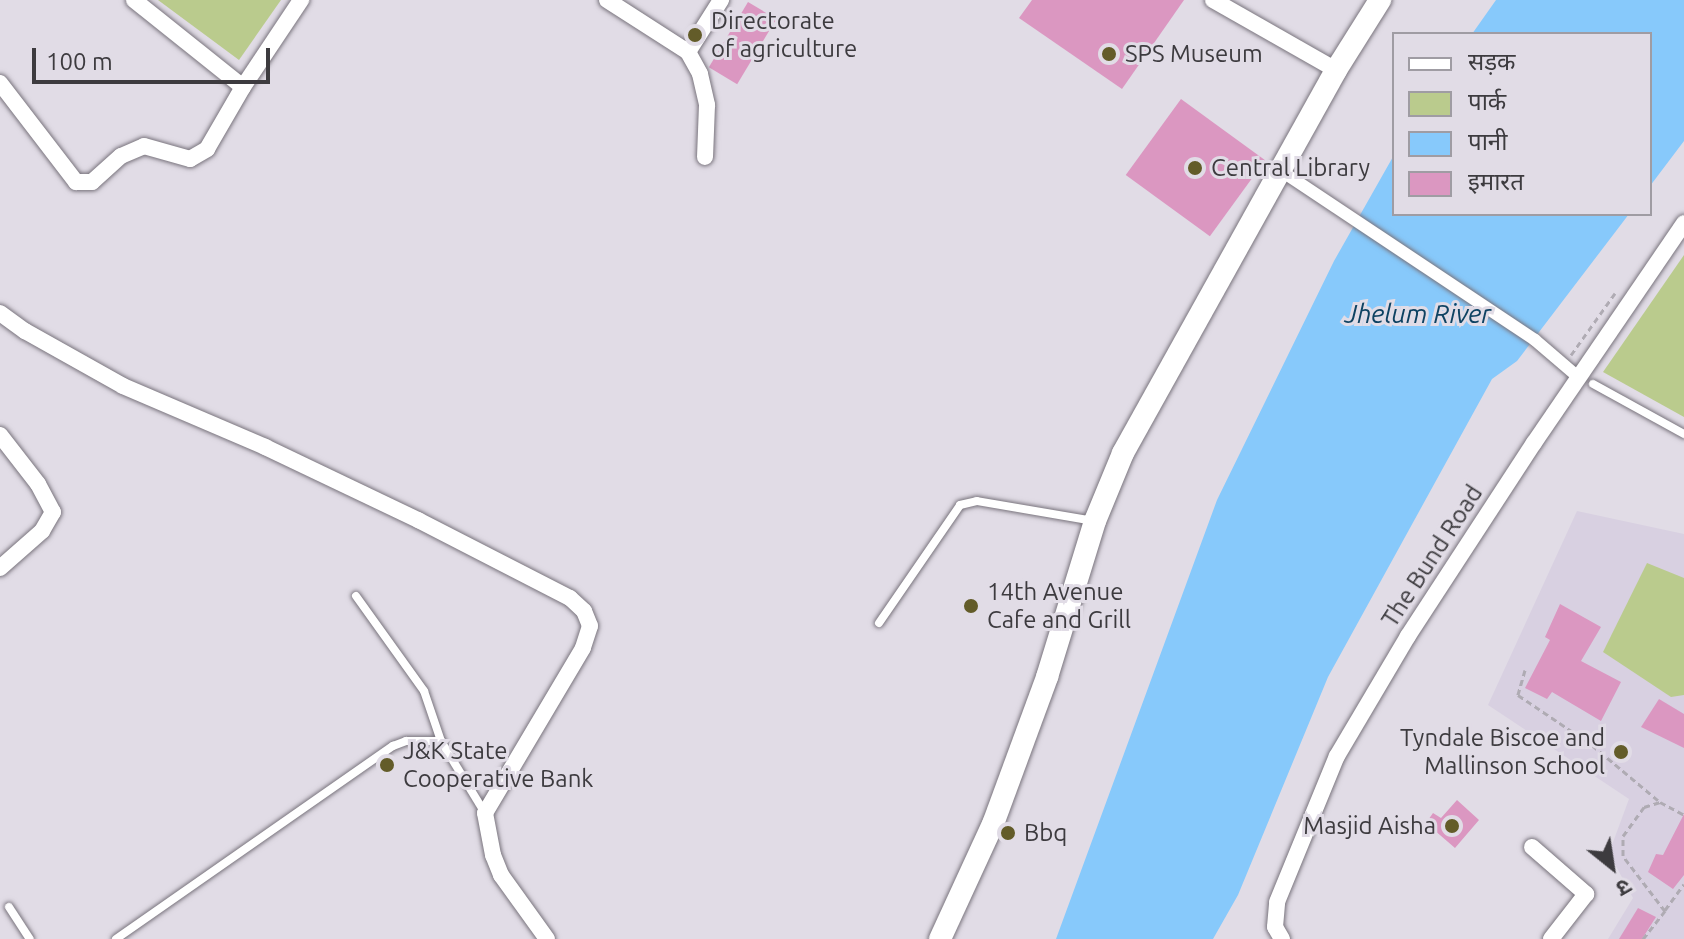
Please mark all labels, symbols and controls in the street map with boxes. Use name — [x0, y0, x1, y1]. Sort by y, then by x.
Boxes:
place label: Directorate of agriculture — [711, 7, 857, 63]
marker: Directorate of agriculture — [686, 26, 704, 44]
scale bar — [36, 32, 274, 82]
legend — [1392, 32, 1652, 216]
place label: SPS Museum — [1125, 40, 1263, 68]
marker: SPS Museum — [1100, 45, 1118, 63]
text: 100 m — [46, 48, 113, 75]
text: सड़क — [1468, 48, 1516, 75]
text: पार्क — [1468, 88, 1506, 115]
text: पानी — [1468, 128, 1507, 155]
place label: Central Library — [1211, 154, 1370, 182]
marker: Central Library — [1186, 159, 1204, 177]
text: इमारत — [1468, 168, 1524, 195]
water label: Jhelum River — [1345, 298, 1491, 330]
street label: The Bund Road — [1375, 480, 1489, 632]
place label: 14th Avenue Cafe and Grill — [987, 578, 1131, 634]
marker: 14th Avenue Cafe and Grill — [962, 597, 980, 615]
place label: Tyndale Biscoe and Mallinson School — [1400, 724, 1605, 780]
place label: J&K State Cooperative Bank — [403, 737, 593, 793]
marker: Tyndale Biscoe and Mallinson School — [1612, 743, 1630, 761]
marker: J&K State Cooperative Bank — [378, 756, 396, 774]
place label: Masjid Aisha — [1303, 812, 1436, 840]
marker: Masjid Aisha — [1443, 817, 1461, 835]
place label: Bbq — [1024, 819, 1067, 847]
marker: Bbq — [999, 824, 1017, 842]
north arrow — [1572, 827, 1652, 907]
text: उ — [1612, 874, 1636, 902]

